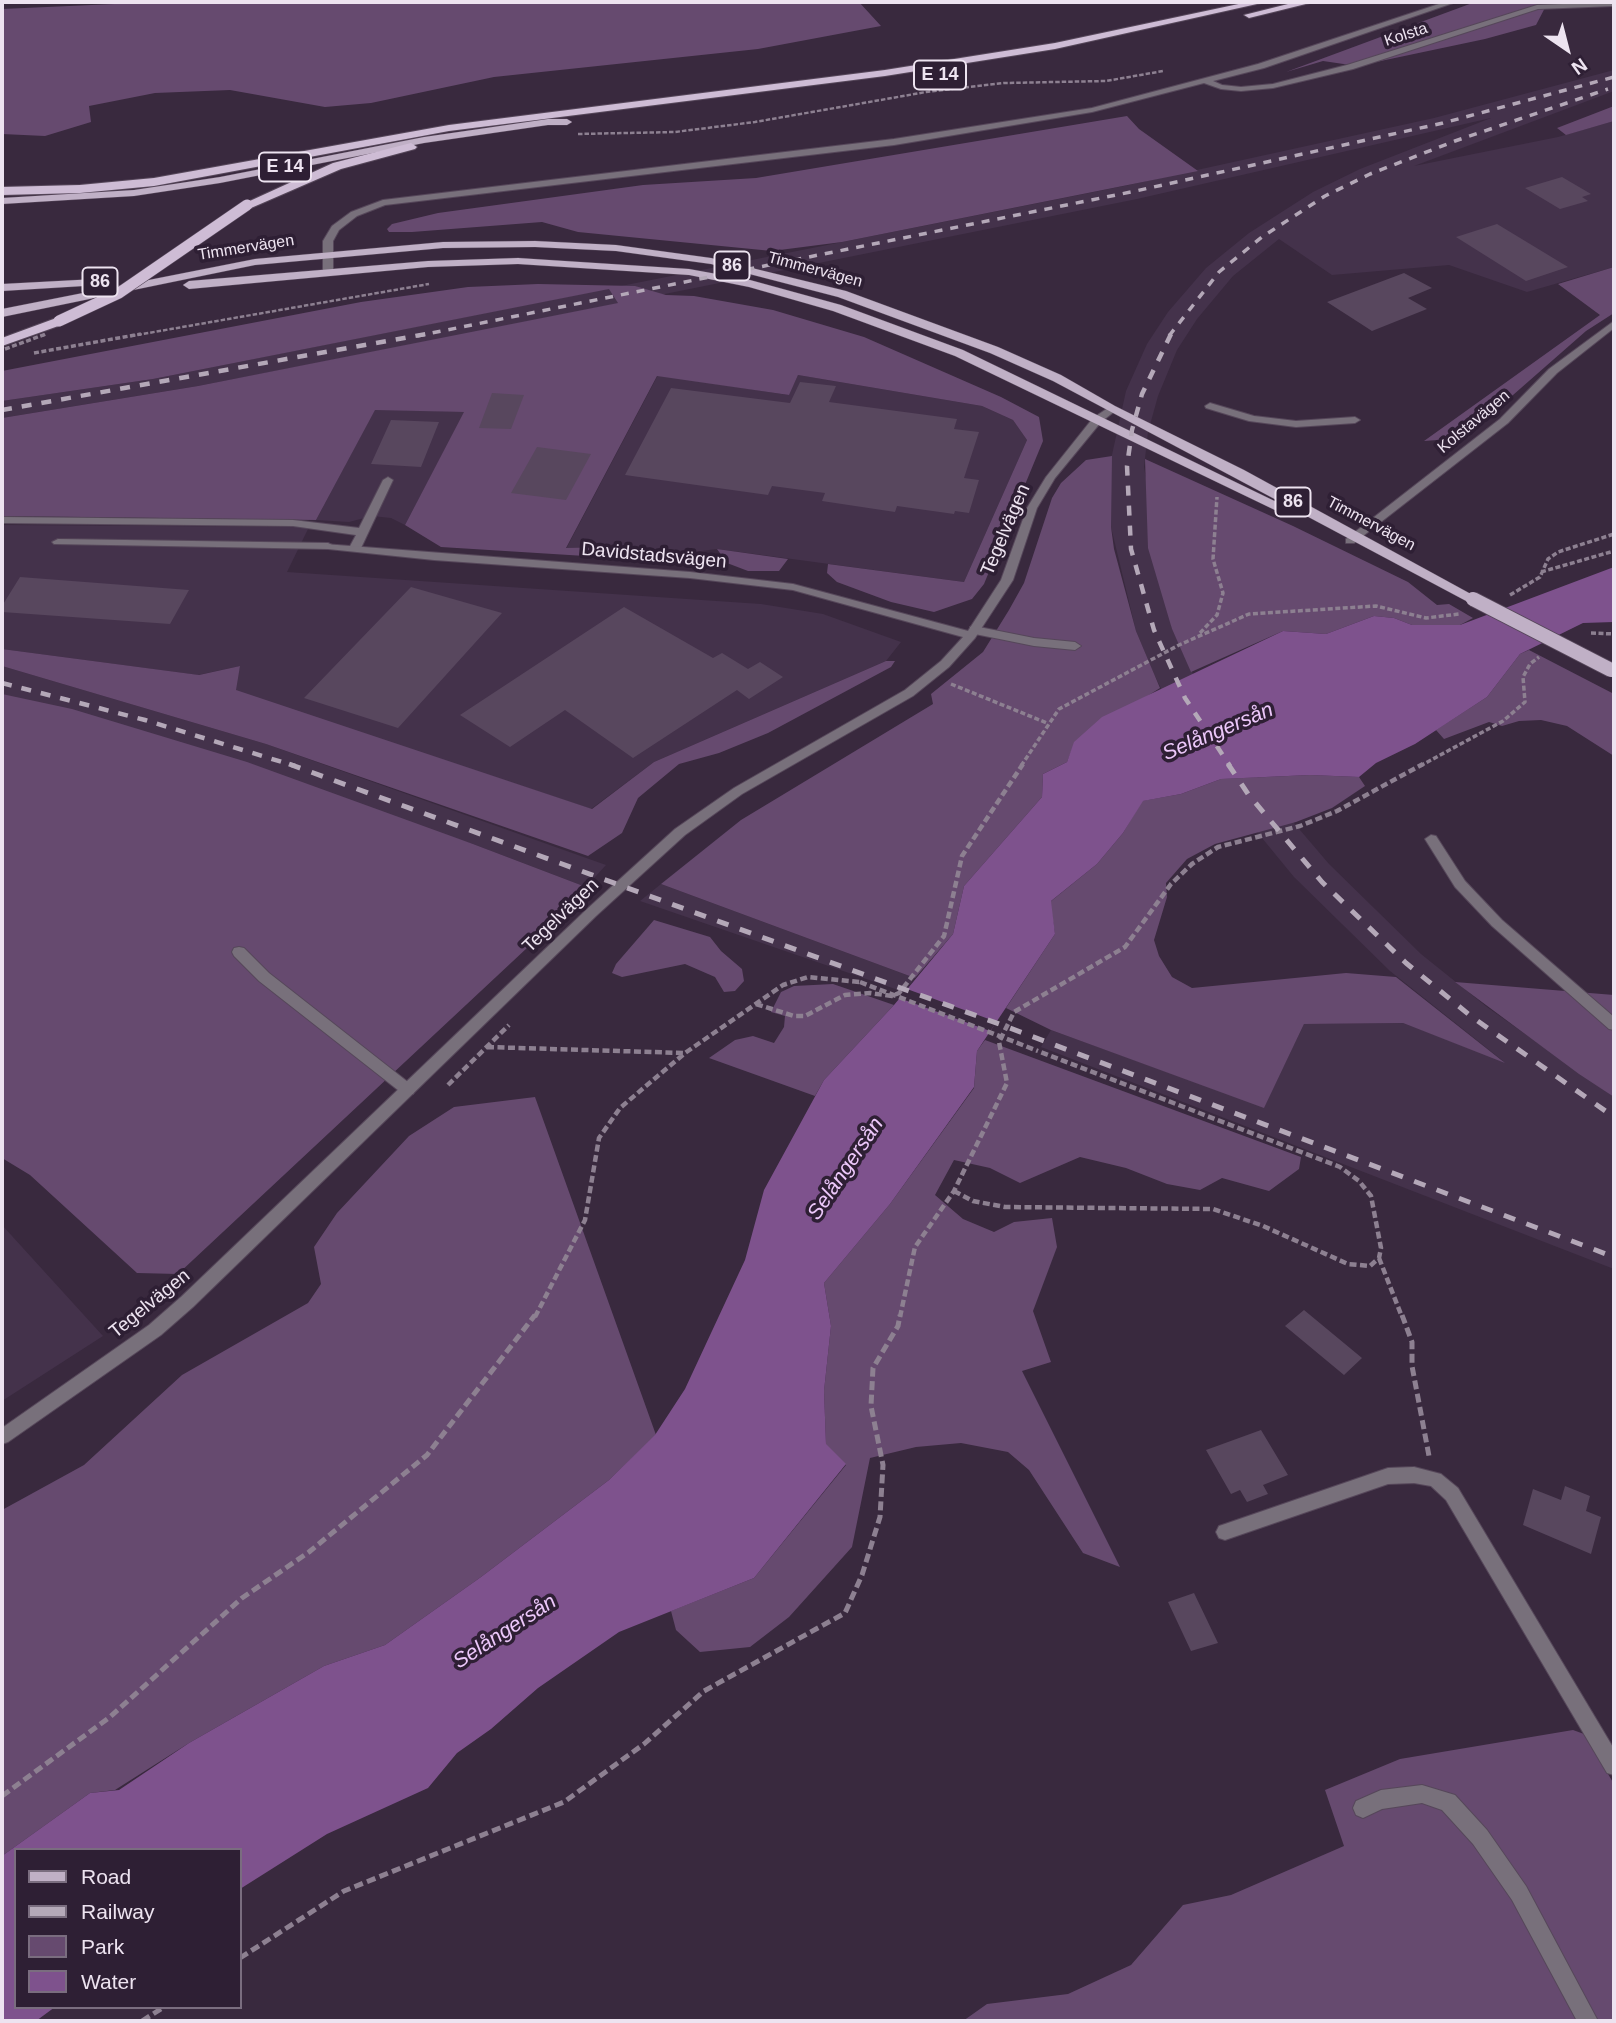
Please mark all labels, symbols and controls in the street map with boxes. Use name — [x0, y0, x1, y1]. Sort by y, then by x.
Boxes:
north arrow — [1532, 14, 1602, 84]
street label: Kolsta — [1382, 19, 1430, 51]
text: N — [1568, 54, 1591, 79]
road number: E 14 — [914, 60, 966, 90]
road number: E 14 — [259, 152, 311, 182]
street label: Timmervägen — [196, 231, 296, 265]
street label: Timmervägen — [766, 248, 864, 292]
road number: 86 — [714, 252, 750, 280]
road number: 86 — [82, 268, 118, 296]
street label: Kolstavägen — [1434, 386, 1514, 458]
street label: Tegelvägen — [977, 481, 1035, 579]
road number: 86 — [1276, 488, 1310, 516]
street label: Timmervägen — [1324, 493, 1418, 555]
street label: Davidstadsvägen — [580, 538, 728, 574]
water label: Selångersån — [1159, 697, 1277, 767]
street label: Tegelvägen — [518, 874, 604, 958]
water label: Selångersån — [803, 1113, 889, 1225]
street label: Tegelvägen — [105, 1265, 195, 1343]
water label: Selångersån — [449, 1589, 561, 1675]
legend — [14, 1848, 242, 2009]
text: Road — [81, 1865, 131, 1888]
text: Railway — [81, 1900, 155, 1923]
text: Park — [81, 1935, 124, 1958]
text: Water — [81, 1970, 136, 1993]

